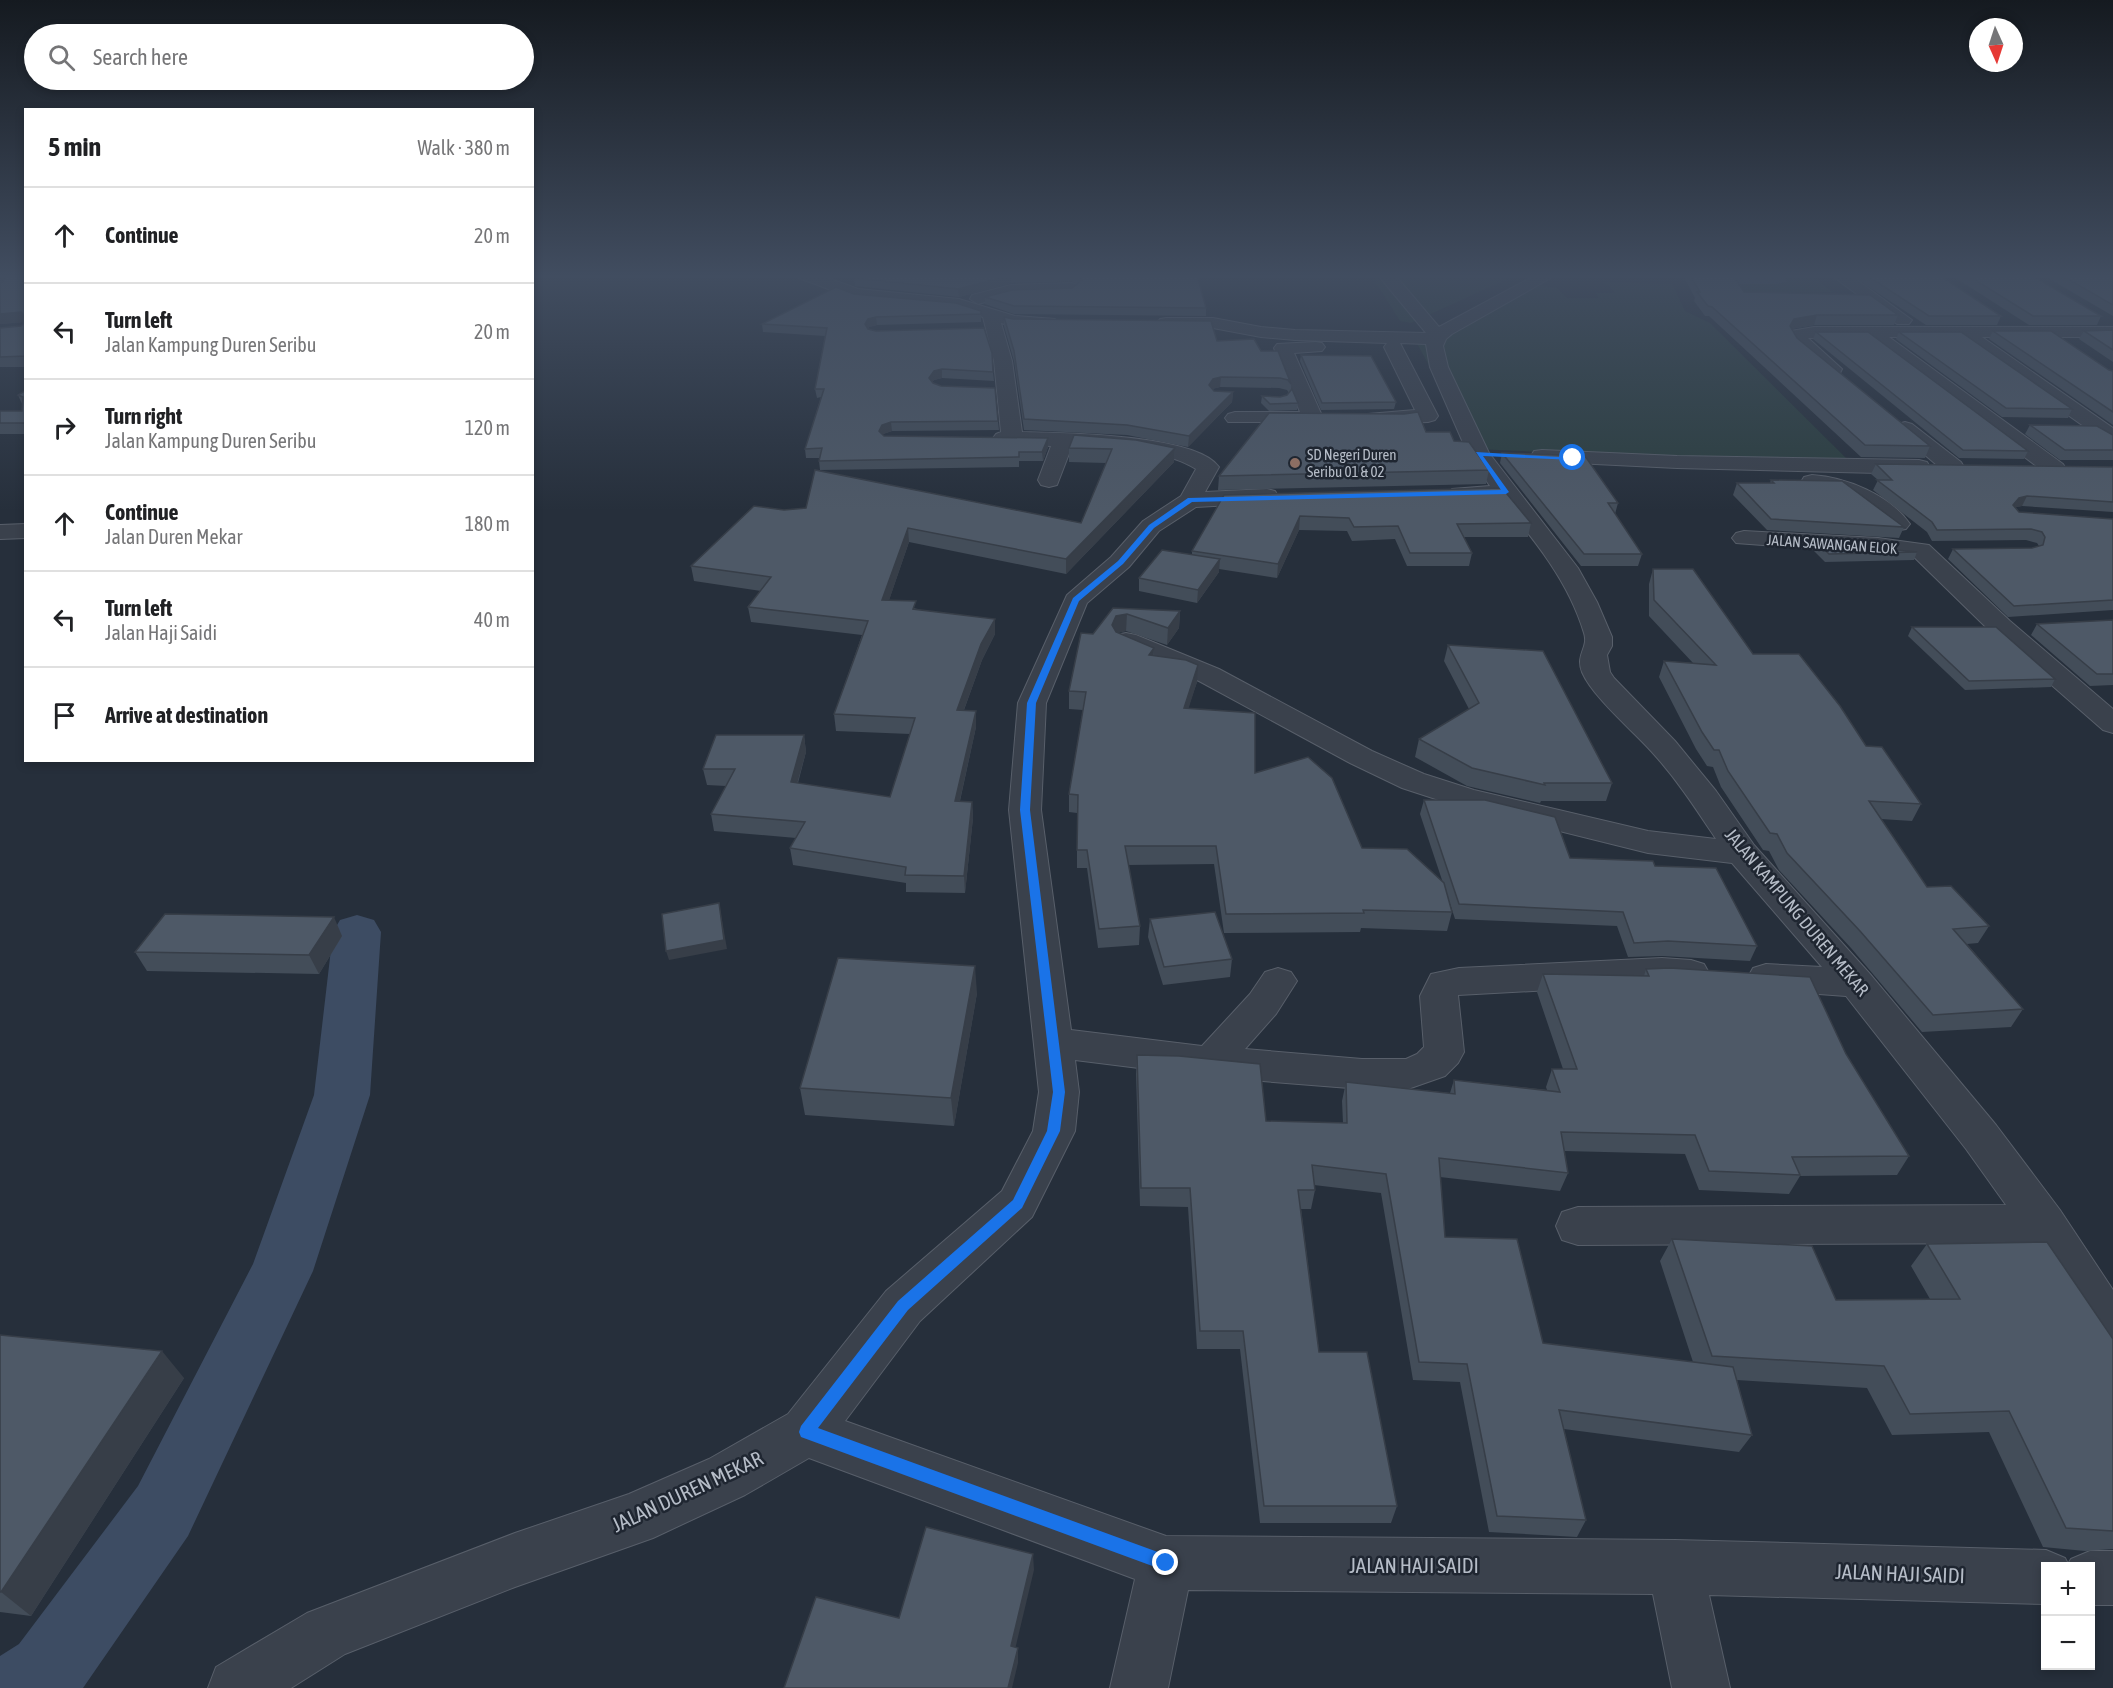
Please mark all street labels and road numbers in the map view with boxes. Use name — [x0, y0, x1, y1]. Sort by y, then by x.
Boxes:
street label: JALAN SAWANGAN ELOK — [1766, 531, 1898, 557]
street label: JALAN KAMPUNG DUREN MEKAR — [1721, 824, 1873, 1000]
street label: JALAN DUREN MEKAR — [608, 1445, 767, 1536]
street label: JALAN HAJI SAIDI — [1349, 1553, 1479, 1577]
street label: JALAN HAJI SAIDI — [1835, 1559, 1965, 1587]

